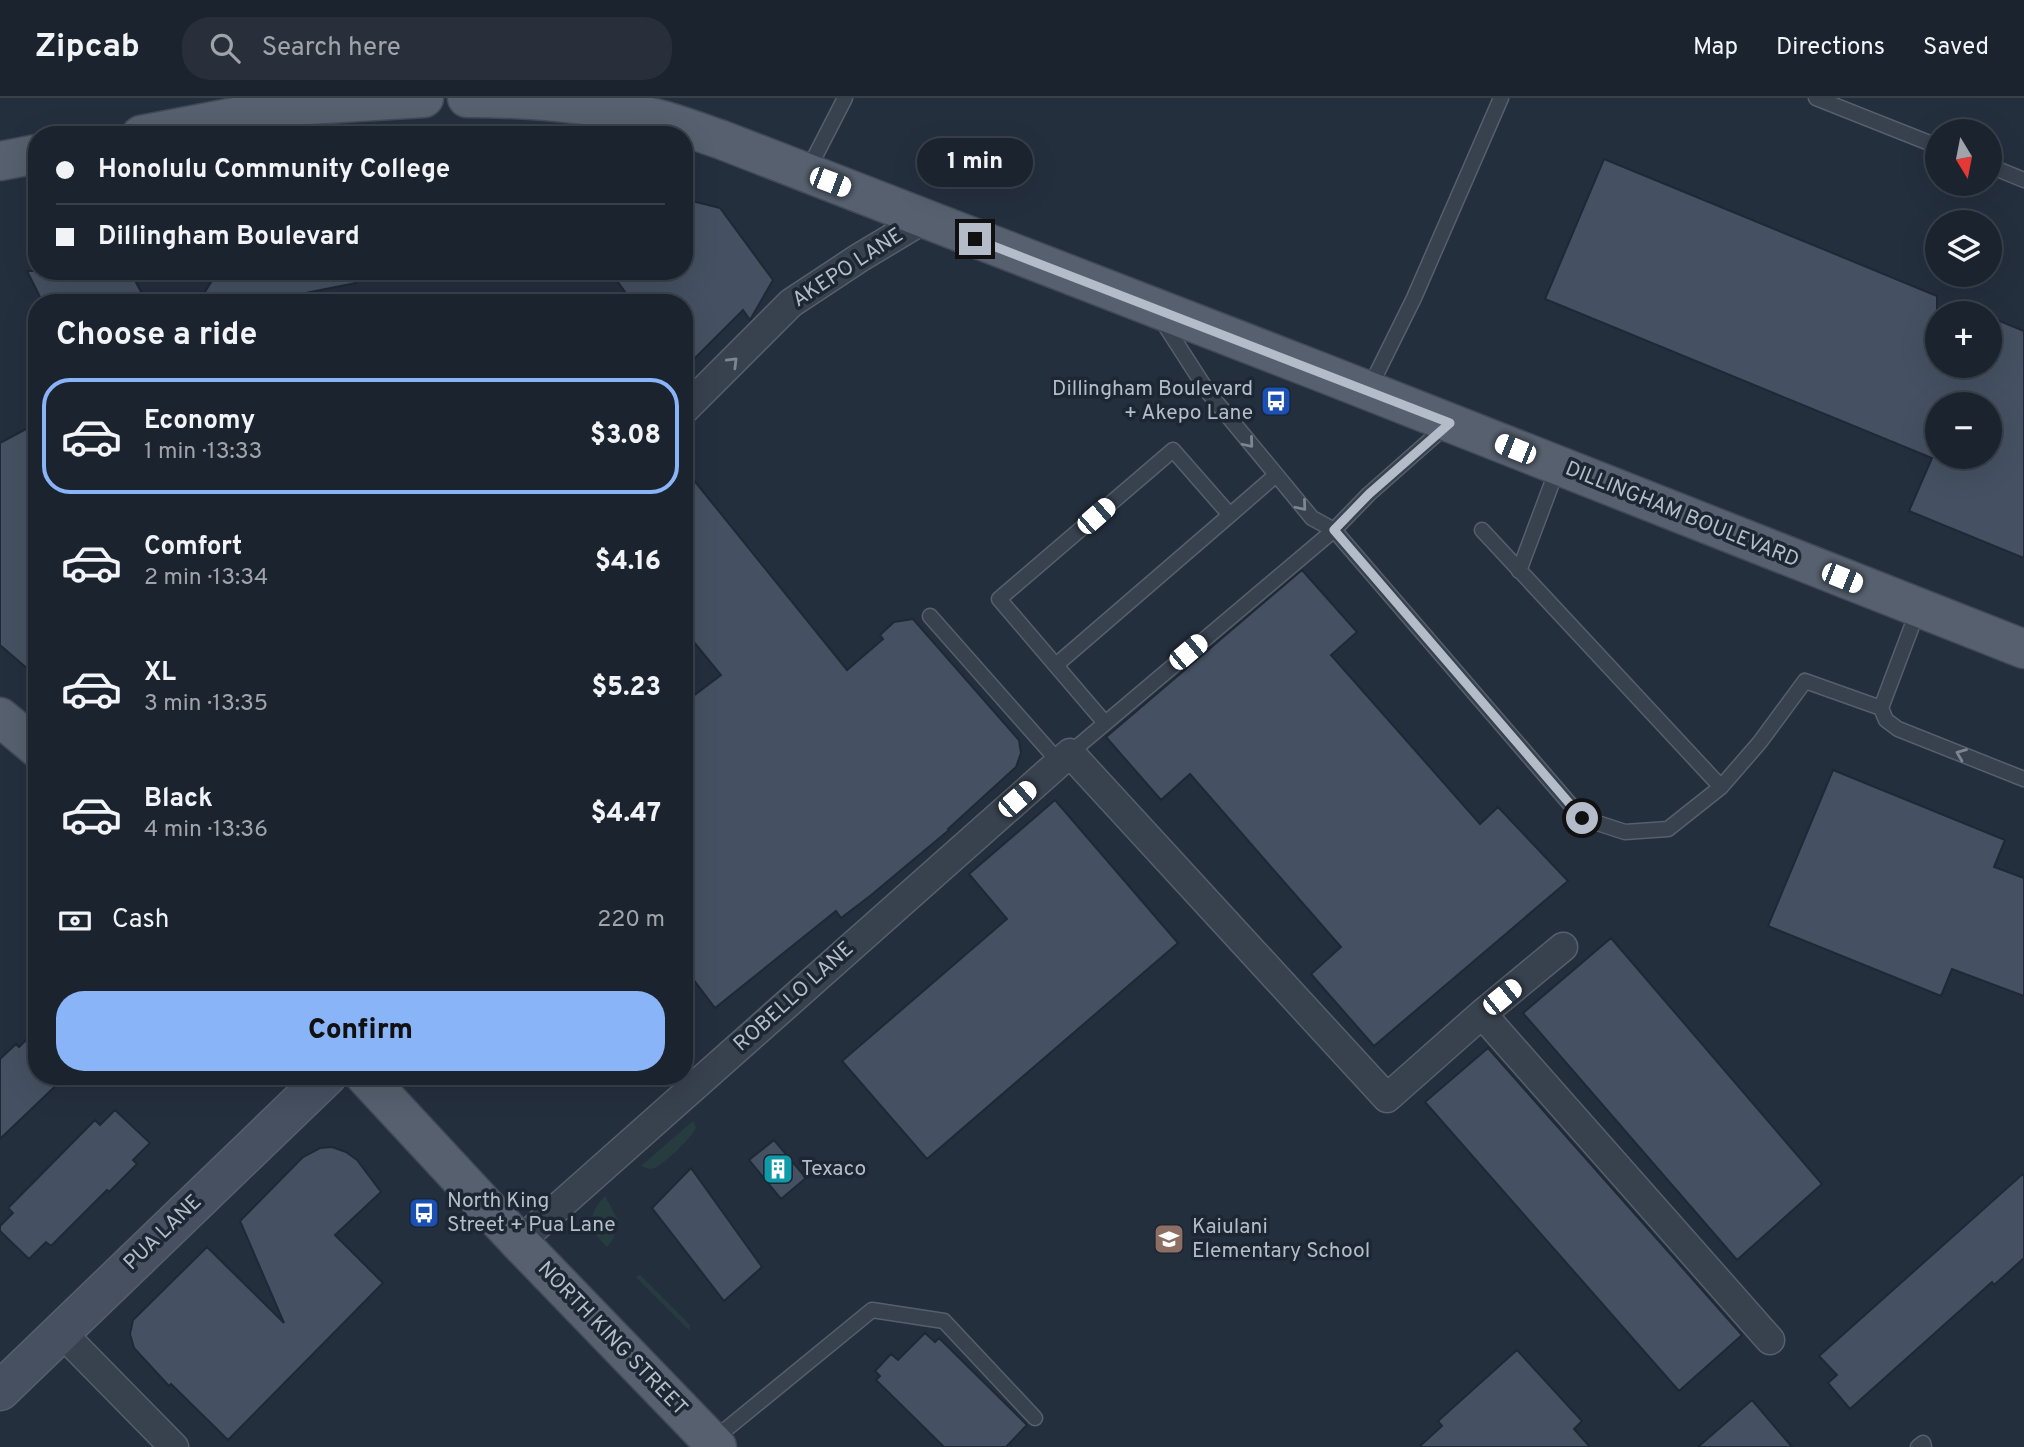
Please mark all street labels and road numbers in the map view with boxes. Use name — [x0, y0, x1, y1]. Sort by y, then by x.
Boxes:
street label: AKEPO LANE — [787, 222, 909, 314]
street label: DILLINGHAM BOULEVARD — [1561, 456, 1803, 574]
street label: ROBELLO LANE — [728, 936, 860, 1058]
street label: PUA LANE — [118, 1189, 208, 1277]
street label: NORTH KING STREET — [531, 1256, 693, 1422]

